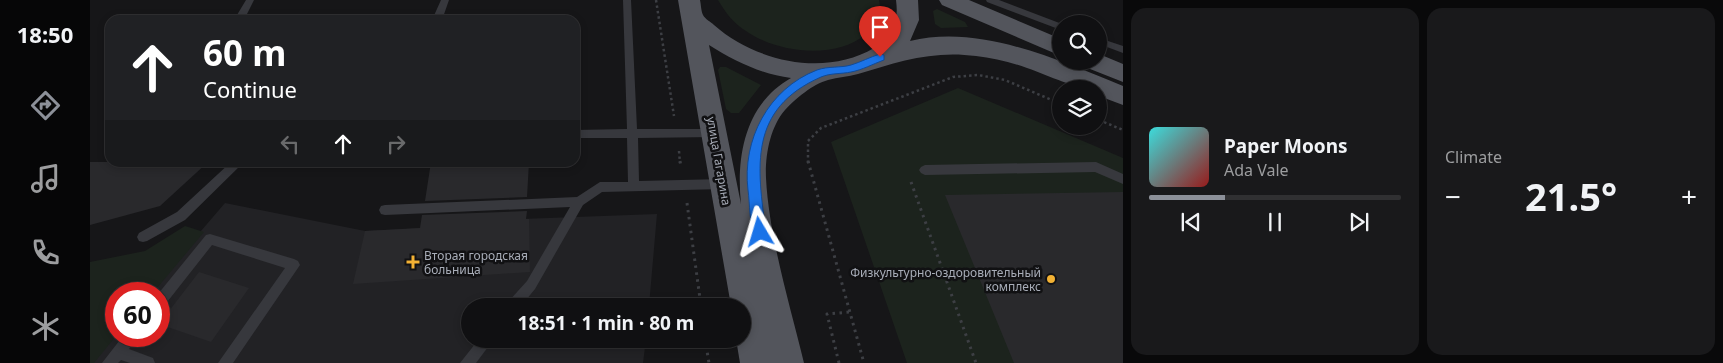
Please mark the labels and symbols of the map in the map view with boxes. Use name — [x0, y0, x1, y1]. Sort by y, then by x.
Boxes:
pin — [859, 6, 901, 57]
street label: улица Гагарина — [703, 115, 735, 207]
position arrow — [733, 205, 785, 257]
place label: Вторая городская больница — [424, 247, 528, 278]
marker: Вторая городская больница — [406, 255, 420, 269]
place label: Физкультурно-оздоровительный комплекс — [850, 264, 1041, 295]
marker: Физкультурно-оздоровительный комплекс — [1045, 273, 1057, 285]
speed limit sign: 60 — [105, 282, 170, 347]

